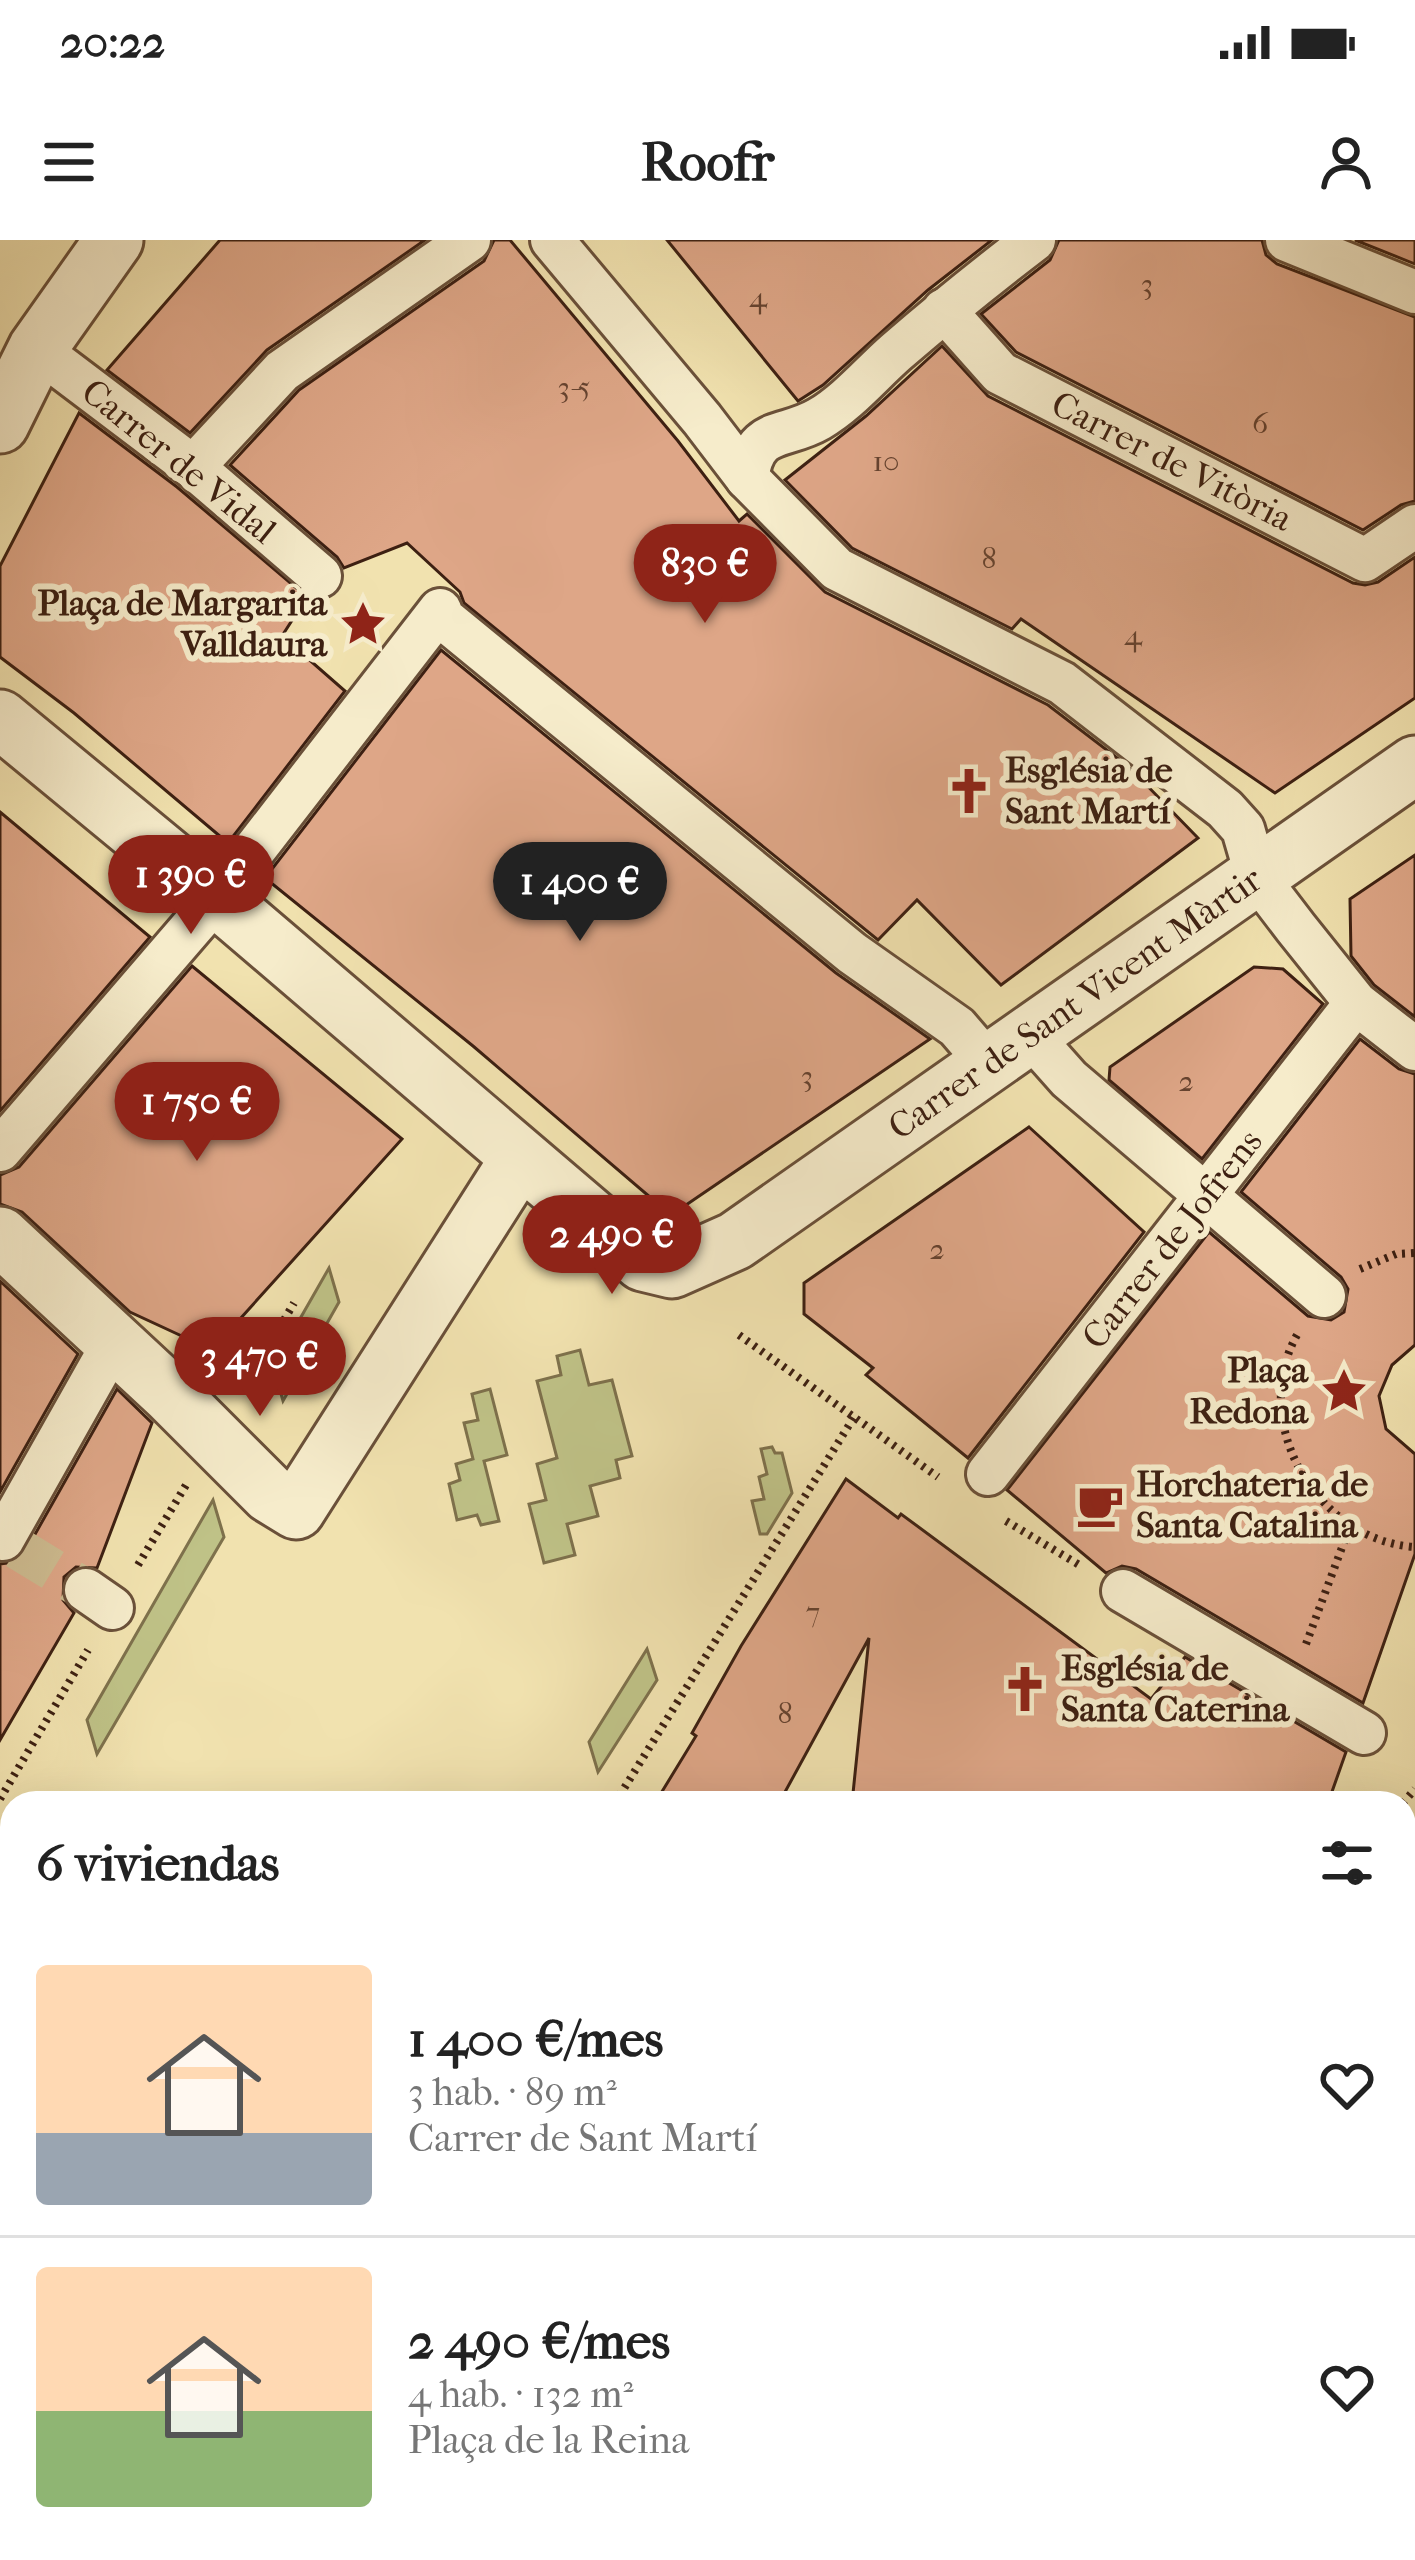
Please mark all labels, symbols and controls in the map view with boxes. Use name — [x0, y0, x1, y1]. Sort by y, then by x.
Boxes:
text: 20:22 — [60, 16, 165, 69]
icon: menu — [36, 129, 102, 195]
icon: person — [1313, 129, 1379, 195]
text: Roofr — [641, 131, 774, 194]
house number: 3 — [1141, 267, 1153, 302]
house number: 4 — [749, 280, 768, 315]
street label: Carrer de Vidal — [74, 370, 284, 552]
house number: 3-5 — [557, 370, 591, 405]
street label: Carrer de Vitòria — [1045, 382, 1300, 540]
house number: 6 — [1252, 406, 1269, 441]
house number: 10 — [872, 444, 900, 479]
pin: 830 € — [621, 524, 789, 626]
text: 830 € — [661, 540, 749, 586]
house number: 8 — [981, 541, 997, 576]
place label: Plaça de Margarita Valldaura — [37, 582, 328, 665]
place icon: Plaça de Margarita Valldaura — [338, 599, 388, 649]
house number: 4 — [1124, 618, 1143, 653]
place label: Església de Sant Martí — [1005, 749, 1173, 832]
church icon: Església de Sant Martí — [944, 766, 994, 816]
pin: 1 390 € — [80, 835, 302, 937]
pin: 1 400 € — [469, 842, 691, 944]
text: 1 390 € — [135, 851, 247, 897]
street label: Carrer de Sant Vicent Màrtir — [880, 857, 1270, 1148]
text: 1 400 € — [520, 858, 640, 904]
house number: 3 — [801, 1059, 813, 1094]
pin: 1 750 € — [86, 1062, 308, 1164]
house number: 2 — [1178, 1064, 1194, 1099]
text: 1 750 € — [142, 1078, 252, 1124]
street label: Carrer de Jofrens — [1073, 1121, 1271, 1357]
pin: 2 490 € — [501, 1195, 723, 1297]
text: 2 490 € — [550, 1211, 674, 1257]
house number: 2 — [929, 1232, 945, 1267]
pin: 3 470 € — [149, 1317, 371, 1419]
text: 3 470 € — [201, 1333, 319, 1379]
place label: Plaça Redona — [1189, 1349, 1309, 1432]
place icon: Plaça Redona — [1319, 1366, 1369, 1416]
place label: Horchateria de Santa Catalina — [1136, 1463, 1368, 1546]
cafe icon: Horchateria de Santa Catalina — [1075, 1480, 1125, 1530]
house number: 7 — [806, 1595, 820, 1630]
place label: Església de Santa Caterina — [1061, 1647, 1290, 1730]
church icon: Església de Santa Caterina — [1000, 1664, 1050, 1714]
house number: 8 — [777, 1696, 793, 1731]
icon: filters — [1314, 1830, 1380, 1896]
text: 6 viviendas — [36, 1833, 279, 1893]
text: 1 400 €/mes — [408, 2009, 663, 2069]
icon: home — [132, 2013, 276, 2157]
icon: heart — [1314, 2052, 1380, 2118]
text: 3 hab. · 89 m² — [408, 2069, 617, 2115]
text: Carrer de Sant Martí — [408, 2115, 757, 2161]
text: 2 490 €/mes — [408, 2311, 670, 2371]
icon: home — [132, 2315, 276, 2459]
icon: heart — [1314, 2354, 1380, 2420]
text: 4 hab. · 132 m² — [408, 2371, 634, 2417]
text: Plaça de la Reina — [408, 2417, 689, 2463]

